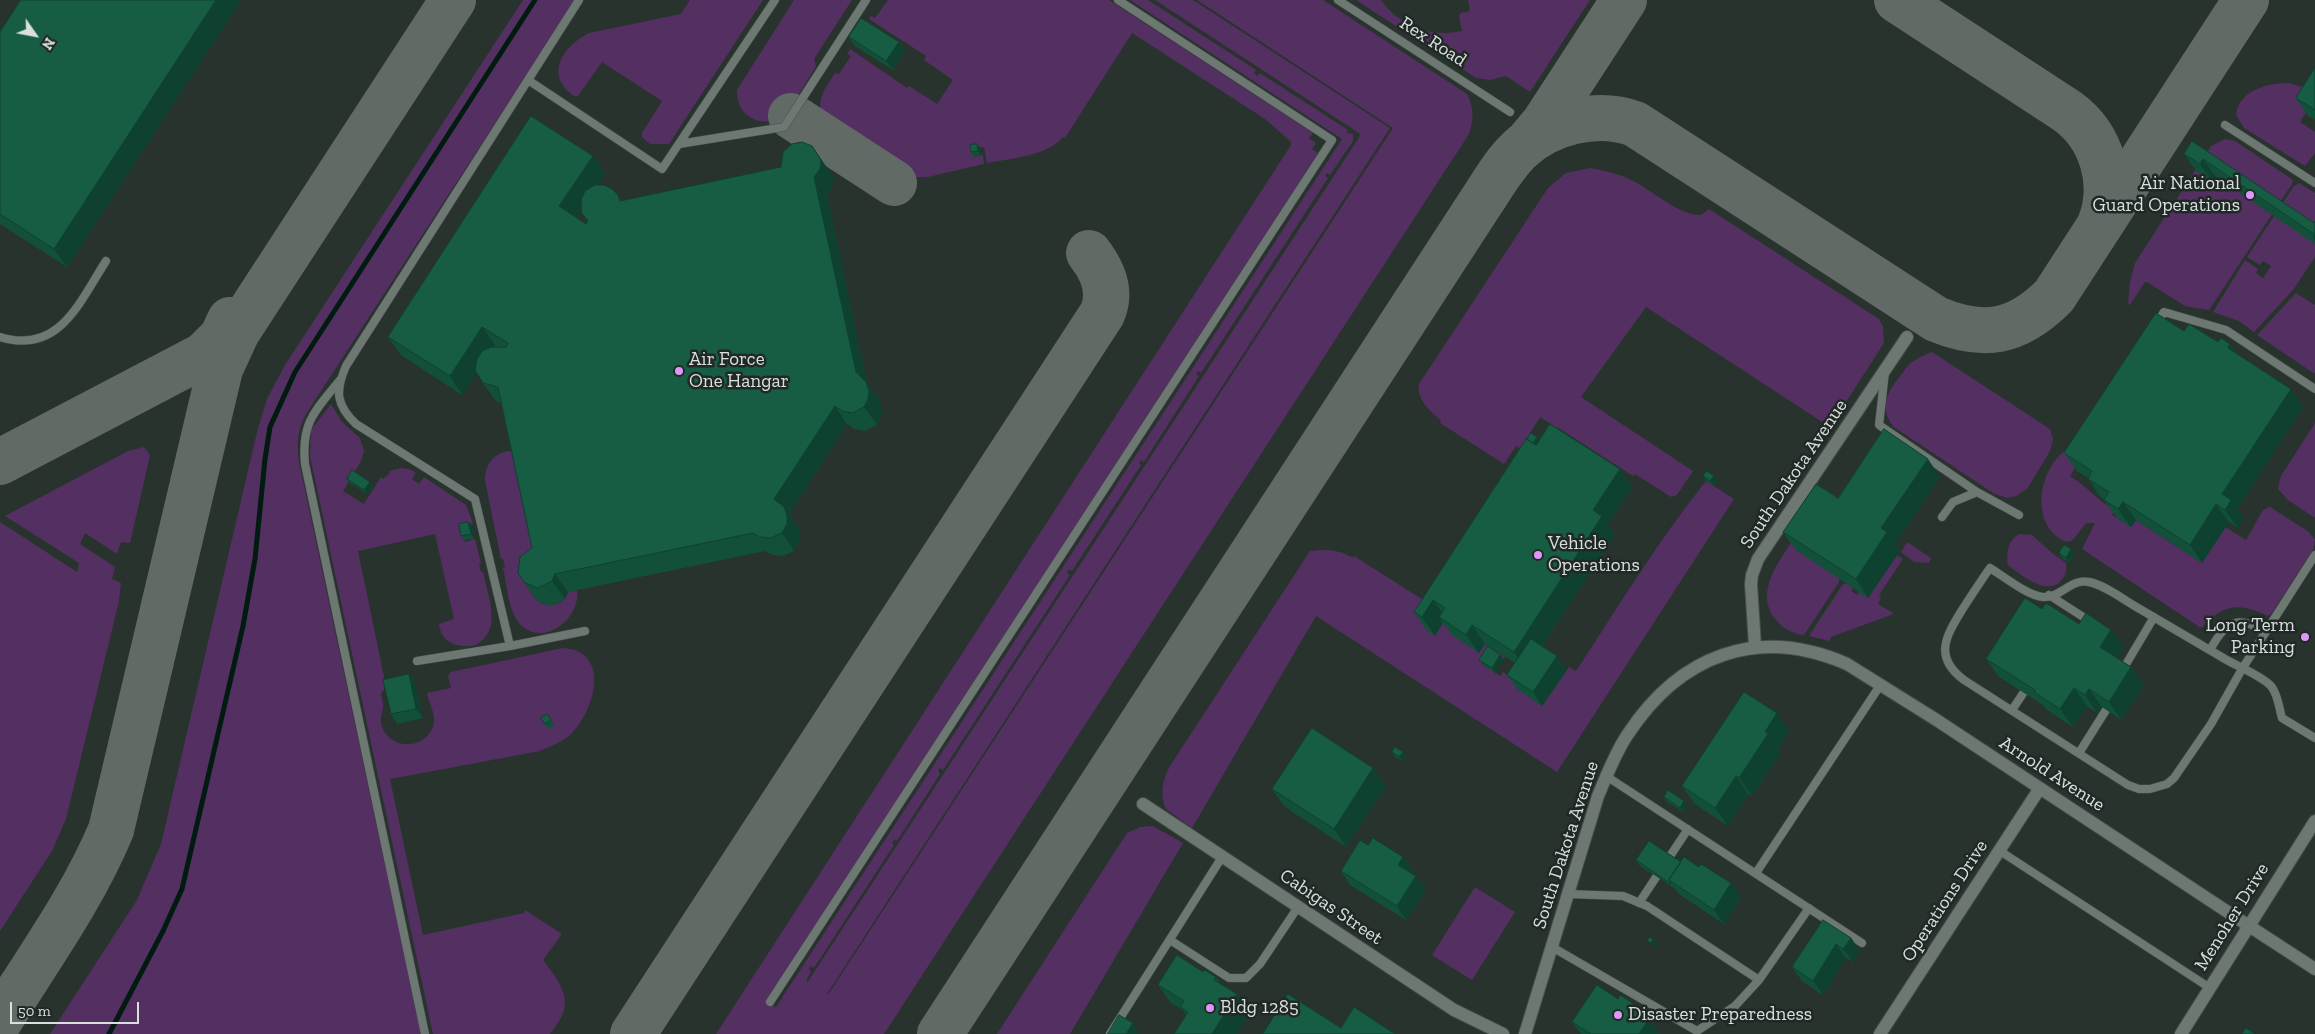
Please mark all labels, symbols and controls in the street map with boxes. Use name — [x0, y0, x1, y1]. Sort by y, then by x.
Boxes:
north arrow — [10, 10, 60, 60]
street label: Rex Road — [1395, 12, 1471, 72]
text: N — [38, 34, 58, 53]
place label: Air National Guard Operations — [2093, 173, 2240, 217]
marker: Air National Guard Operations — [2244, 189, 2256, 201]
place label: Air Force One Hangar — [689, 349, 789, 393]
marker: Air Force One Hangar — [673, 365, 685, 377]
street label: South Dakota Avenue — [1736, 395, 1852, 553]
place label: Vehicle Operations — [1548, 533, 1640, 577]
marker: Vehicle Operations — [1532, 549, 1544, 561]
place label: Long Term Parking — [2205, 615, 2295, 659]
marker: Long Term Parking — [2299, 631, 2311, 643]
street label: Arnold Avenue — [1995, 732, 2109, 816]
street label: South Dakota Avenue — [1528, 758, 1604, 932]
street label: Operations Drive — [1897, 836, 1993, 966]
street label: Menoher Drive — [2190, 859, 2274, 975]
street label: Cabigas Street — [1275, 864, 1387, 950]
scale bar — [12, 992, 141, 1024]
place label: Bldg 1285 — [1220, 997, 1299, 1019]
text: 50 m — [18, 1002, 51, 1020]
marker: Bldg 1285 — [1204, 1002, 1216, 1014]
place label: Disaster Preparedness — [1628, 1004, 1812, 1026]
marker: Disaster Preparedness — [1612, 1009, 1624, 1021]

